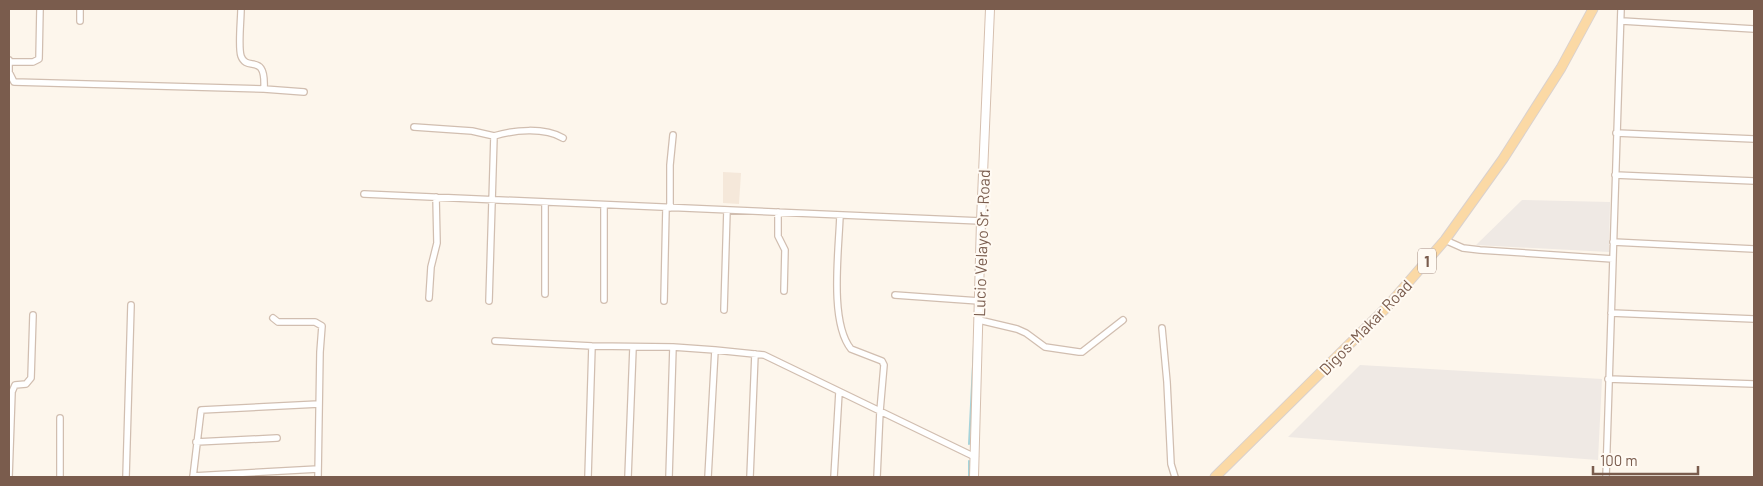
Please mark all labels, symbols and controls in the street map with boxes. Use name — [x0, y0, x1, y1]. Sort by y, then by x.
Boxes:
street label: Lucio Velayo Sr. Road — [969, 169, 993, 317]
road number: 1 — [1418, 248, 1436, 274]
street label: Digos-Makar Road — [1315, 275, 1415, 379]
scale bar — [1593, 444, 1698, 476]
text: 100 m — [1600, 451, 1638, 469]

